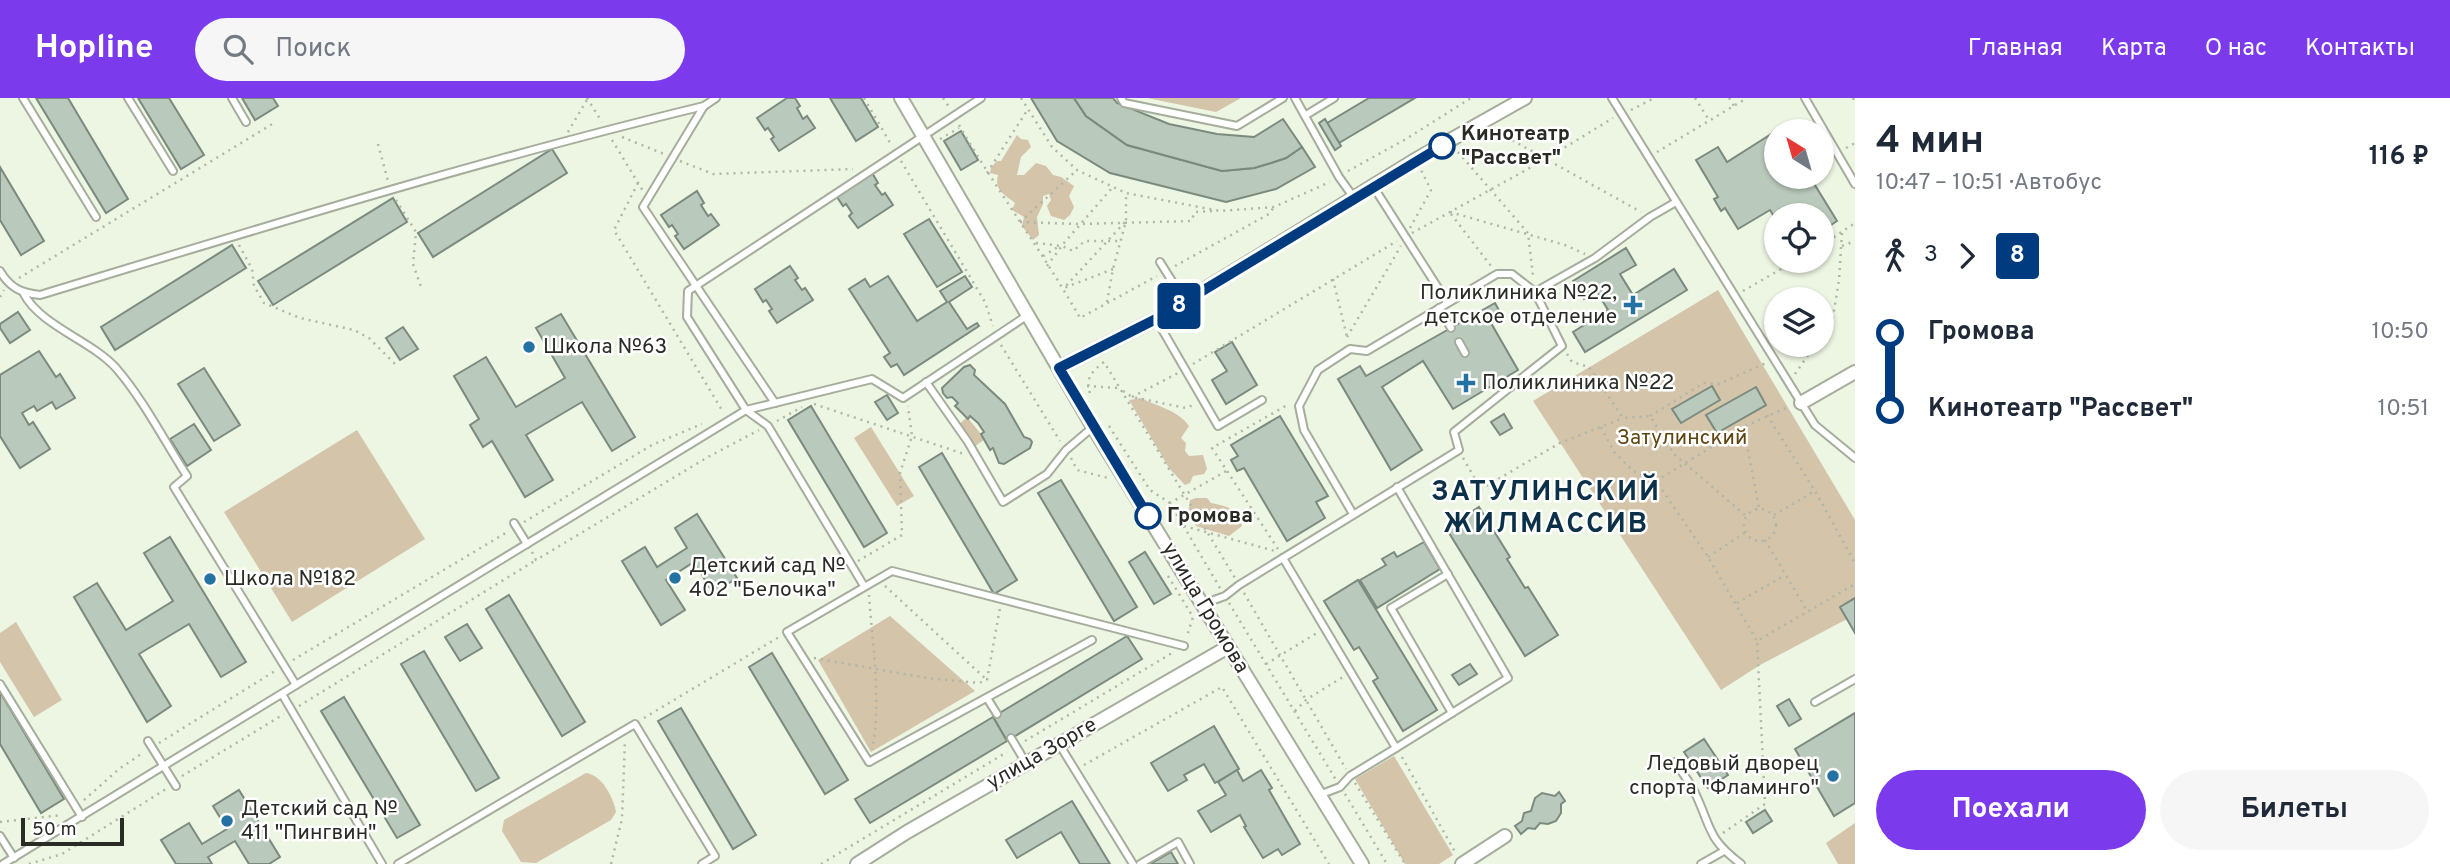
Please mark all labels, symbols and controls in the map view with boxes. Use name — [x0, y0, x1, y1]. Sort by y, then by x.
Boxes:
search box — [195, 18, 685, 81]
text: Hopline — [35, 28, 153, 70]
icon: search — [219, 30, 257, 68]
text: Поиск — [275, 33, 351, 66]
text: Главная — [1968, 34, 2063, 64]
text: Карта — [2101, 34, 2167, 64]
text: О нас — [2205, 34, 2267, 64]
text: Контакты — [2305, 34, 2415, 64]
text: 4 мин — [1876, 118, 1984, 167]
north arrow — [1764, 119, 1834, 189]
map controls — [1764, 119, 1834, 357]
place label: Кинотеатр "Рассвет" — [1461, 121, 1570, 172]
marker: Кинотеатр "Рассвет" — [1429, 133, 1455, 159]
text: 116 ₽ — [2369, 141, 2429, 174]
text: 10:47 – 10:51 · Автобус — [1876, 169, 2102, 198]
button: locate — [1764, 203, 1834, 273]
icon: walk — [1876, 237, 1914, 275]
icon: forward — [1948, 237, 1986, 275]
text: 3 — [1924, 241, 1938, 270]
text: 8 — [2010, 241, 2025, 271]
place label: Поликлиника №22, детское отделение — [1420, 280, 1617, 331]
line badge: 8 — [1156, 283, 1202, 329]
button: layers — [1764, 287, 1834, 357]
text: 8 — [1171, 291, 1187, 321]
marker: Поликлиника №22, детское отделение — [1623, 295, 1643, 315]
text: Громова — [1928, 316, 2035, 349]
text: 10:50 — [2371, 318, 2429, 347]
place label: Школа №63 — [543, 334, 667, 361]
marker: Школа №63 — [521, 339, 537, 355]
place label: Поликлиника №22 — [1482, 370, 1674, 397]
marker: Поликлиника №22 — [1456, 373, 1476, 393]
text: Кинотеатр "Рассвет" — [1928, 393, 2193, 426]
text: 10:51 — [2378, 395, 2429, 424]
park label: Затулинский — [1617, 425, 1747, 452]
district label: ЗАТУЛИНСКИЙ ЖИЛМАССИВ — [1431, 473, 1661, 543]
marker: Громова — [1135, 503, 1161, 529]
place label: Громова — [1167, 503, 1253, 530]
street label: улица Громова — [1155, 537, 1255, 679]
place label: Детский сад № 402 "Белочка" — [689, 553, 846, 604]
place label: Школа №182 — [224, 566, 356, 593]
marker: Детский сад № 402 "Белочка" — [667, 570, 683, 586]
marker: Школа №182 — [202, 571, 218, 587]
street label: улица Зорге — [982, 712, 1102, 796]
place label: Ледовый дворец спорта "Фламинго" — [1629, 751, 1819, 802]
marker: Ледовый дворец спорта "Фламинго" — [1825, 768, 1841, 784]
button: Поехали — [1876, 770, 2146, 850]
button: Билеты — [2160, 770, 2429, 850]
place label: Детский сад № 411 "Пингвин" — [241, 796, 398, 847]
marker: Детский сад № 411 "Пингвин" — [219, 813, 235, 829]
scale bar — [21, 815, 124, 847]
text: 50 m — [32, 818, 77, 842]

